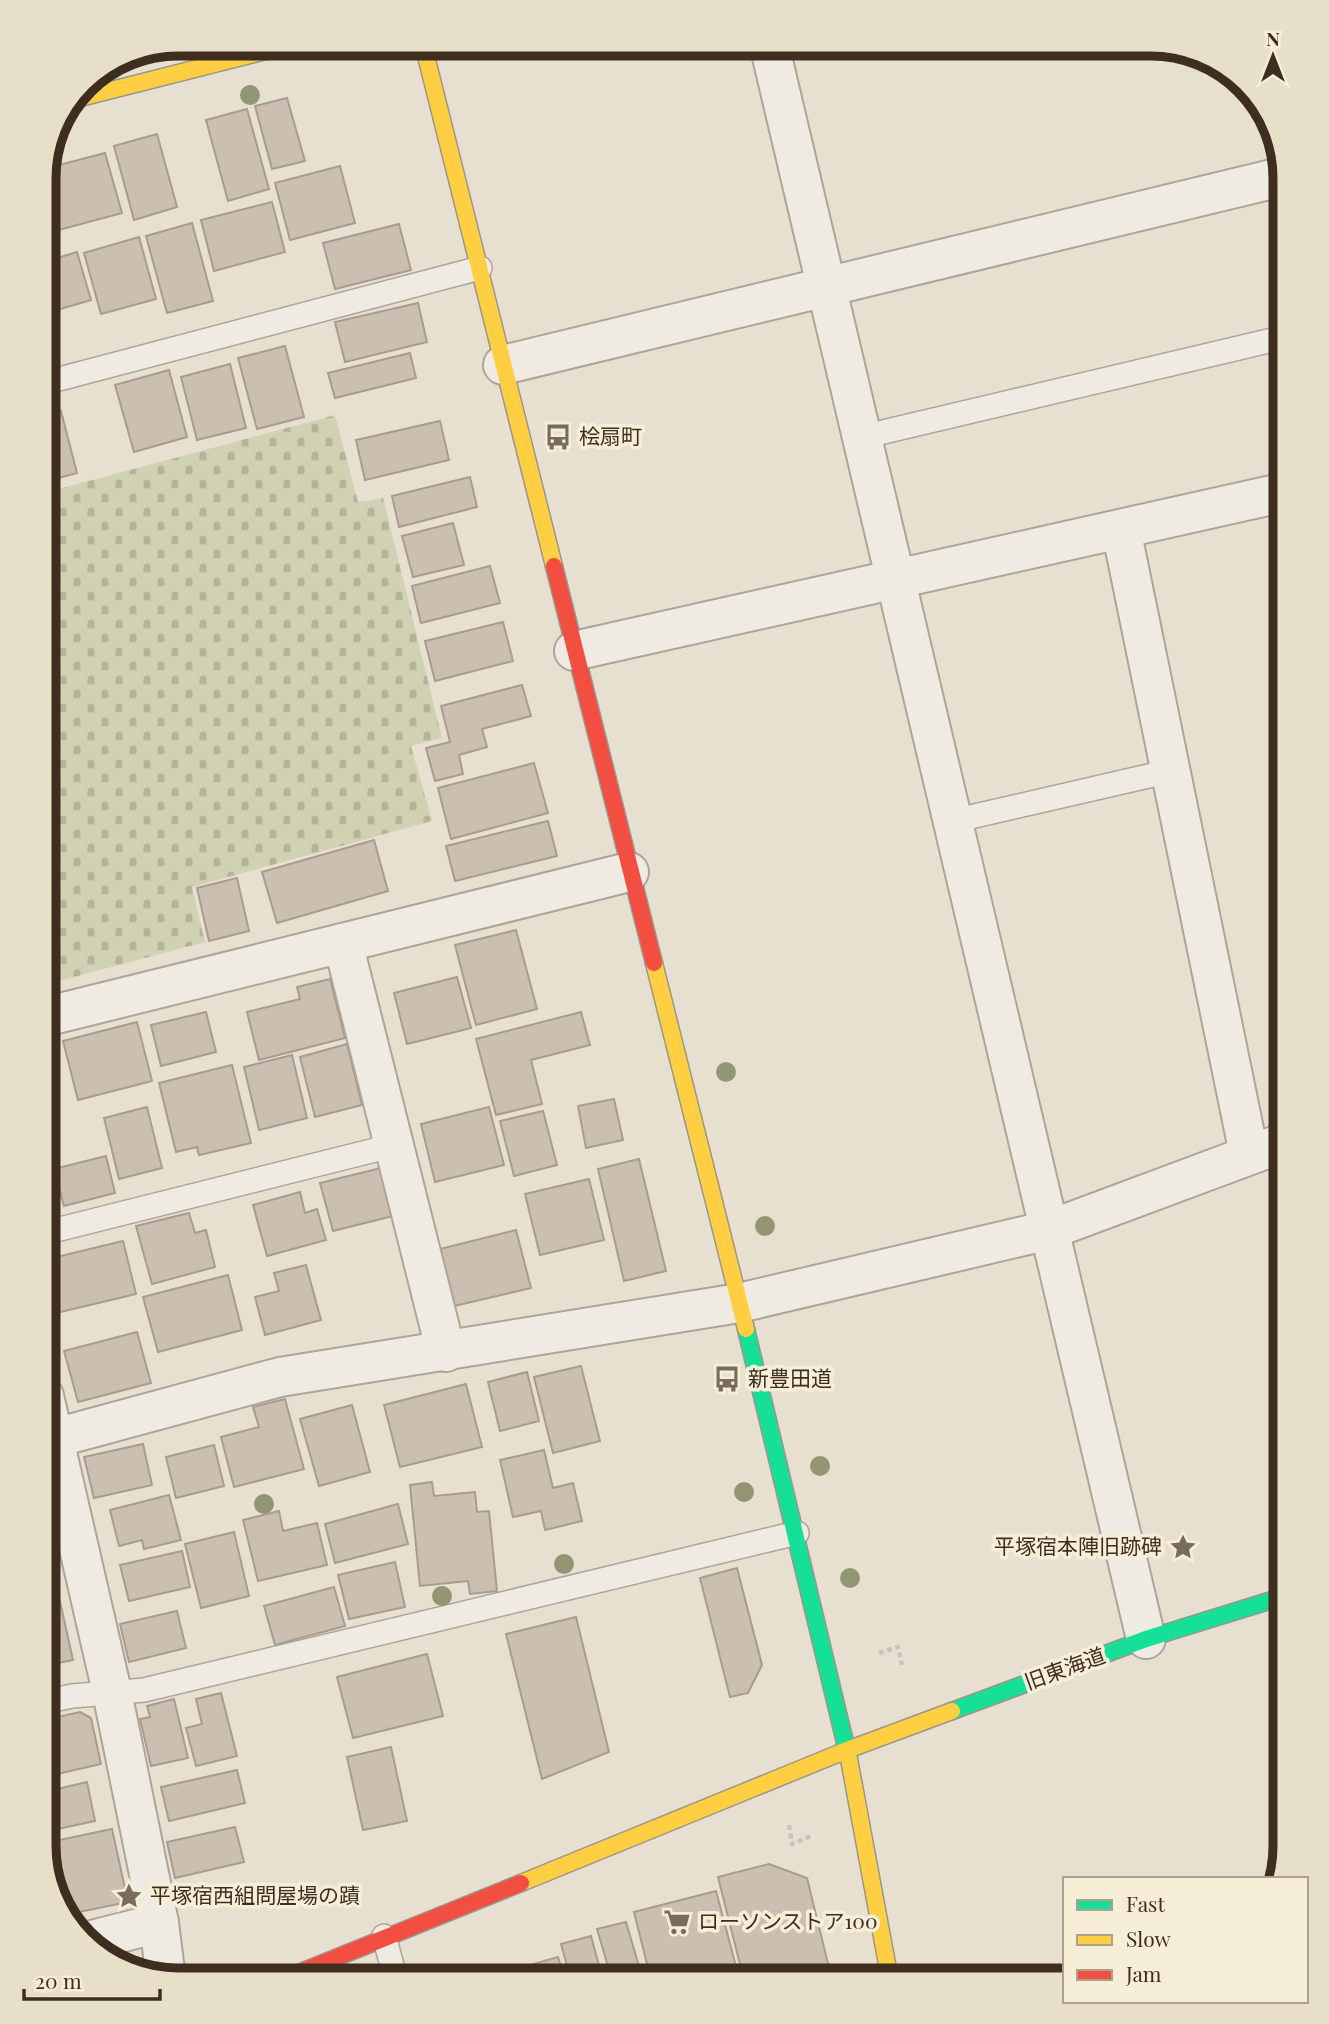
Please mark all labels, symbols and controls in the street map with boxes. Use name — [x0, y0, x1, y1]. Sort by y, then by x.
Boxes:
north arrow — [1238, 21, 1308, 91]
text: N — [1266, 25, 1280, 51]
place label: 桧扇町 — [579, 421, 642, 449]
bus stop icon: 桧扇町 — [543, 422, 573, 452]
place label: 新豊田道 — [748, 1363, 832, 1391]
bus stop icon: 新豊田道 — [712, 1364, 742, 1394]
place label: 平塚宿本陣旧跡碑 — [994, 1531, 1162, 1559]
place icon: 平塚宿本陣旧跡碑 — [1168, 1532, 1198, 1562]
street label: 旧東海道 — [1020, 1640, 1109, 1695]
legend — [1063, 1877, 1308, 2003]
place label: 平塚宿西組問屋場の蹟 — [150, 1880, 360, 1908]
place icon: 平塚宿西組問屋場の蹟 — [114, 1881, 144, 1911]
text: Fast — [1126, 1889, 1165, 1917]
place label: ローソンストア100 — [698, 1906, 878, 1934]
supermarket icon: ローソンストア100 — [662, 1907, 692, 1937]
text: Slow — [1126, 1924, 1171, 1952]
scale bar — [24, 1958, 161, 2002]
text: Jam — [1125, 1959, 1162, 1987]
text: 20 m — [35, 1966, 82, 1994]

